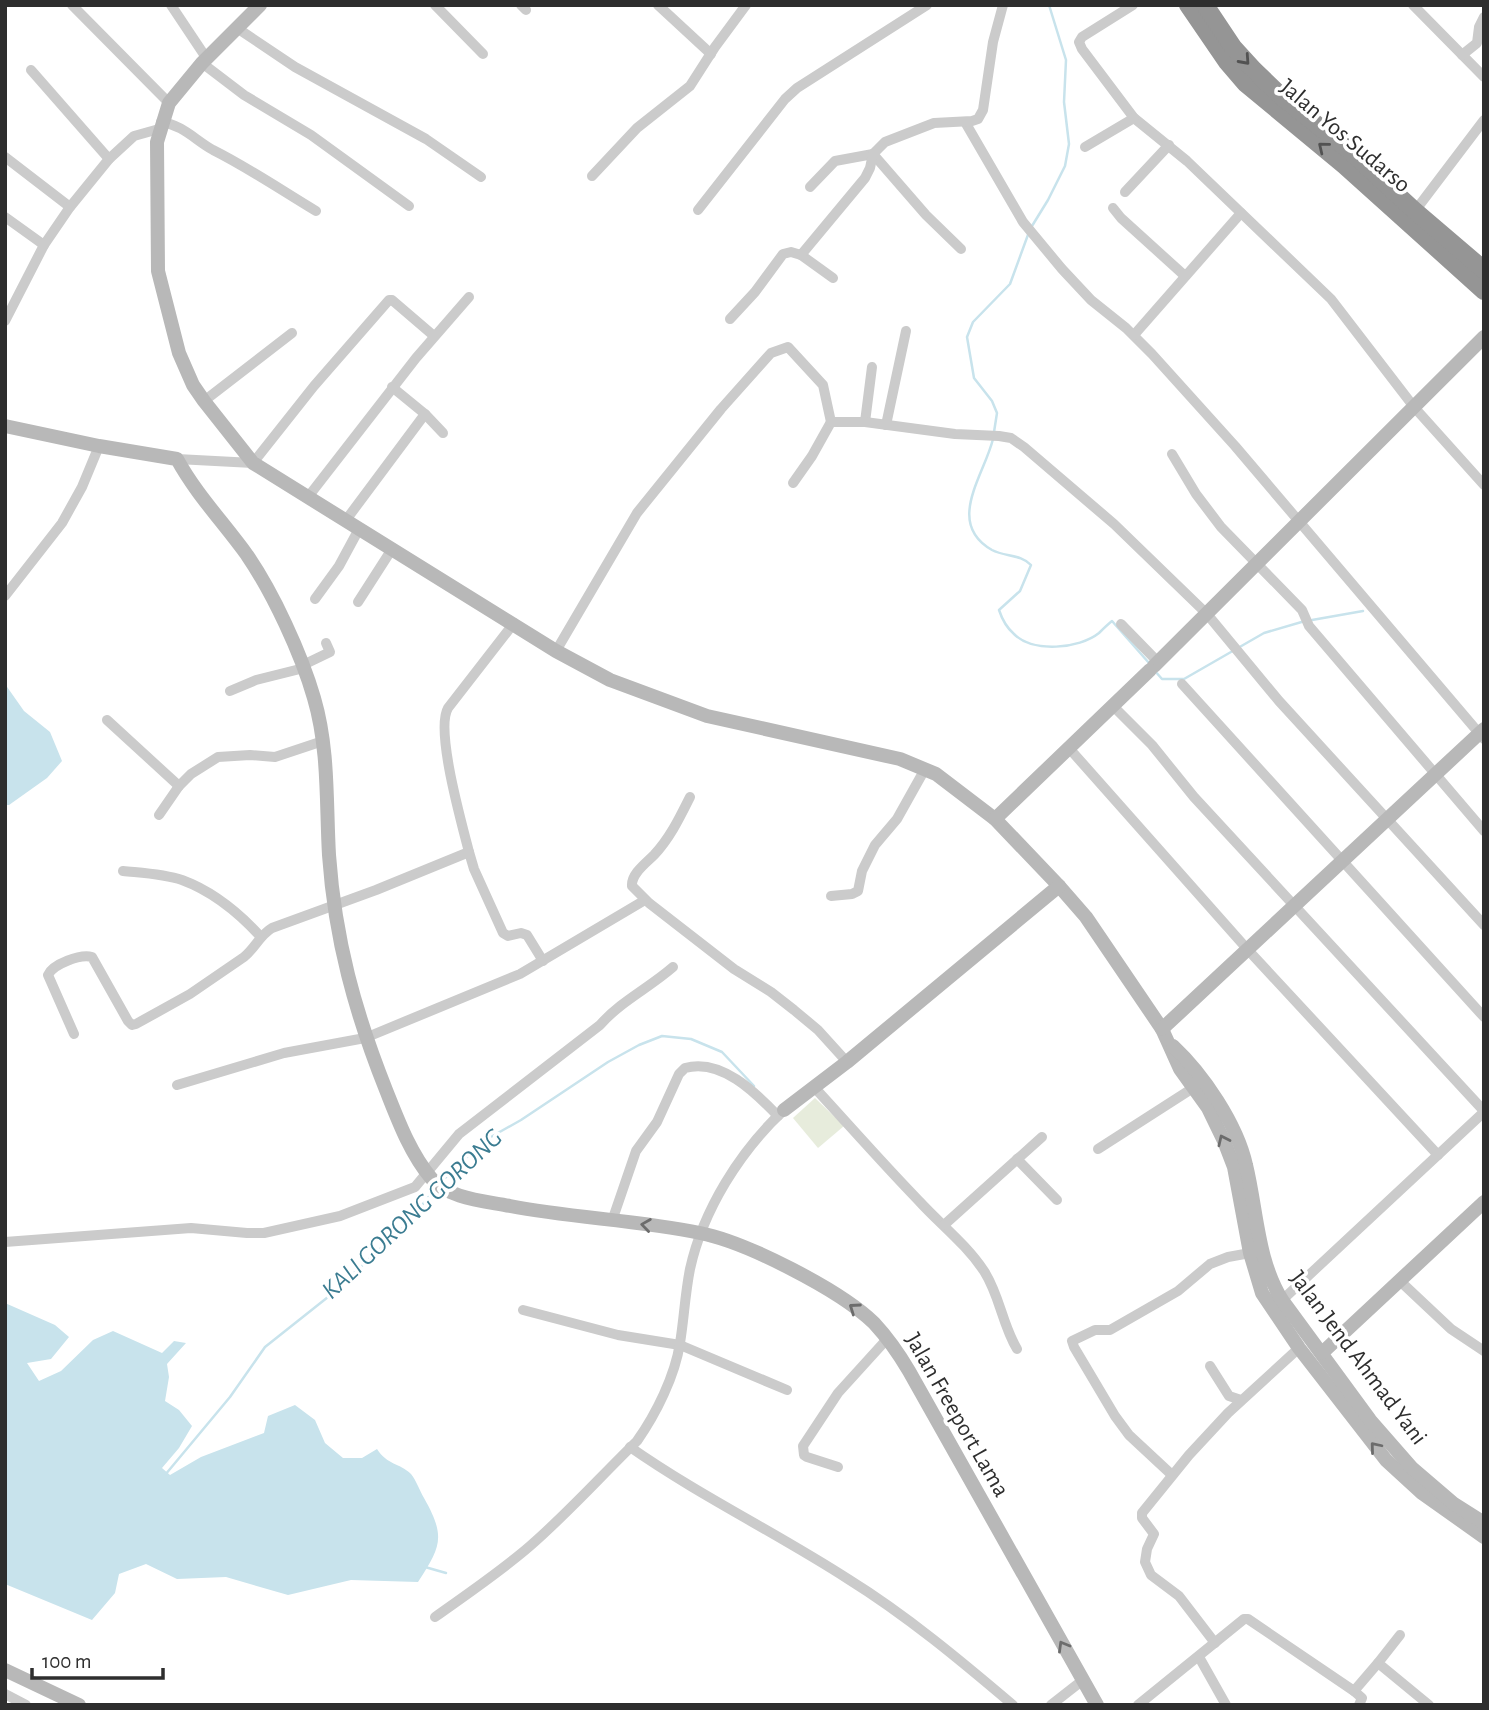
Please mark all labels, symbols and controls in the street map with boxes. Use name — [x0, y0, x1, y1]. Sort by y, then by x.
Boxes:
one-way arrow — [1237, 52, 1249, 65]
street label: Jalan Yos Sudarso — [1275, 75, 1415, 197]
one-way arrow — [1319, 143, 1331, 156]
water label: KALI GORONG GORONG — [317, 1124, 507, 1304]
one-way arrow — [1217, 1134, 1231, 1147]
one-way arrow — [640, 1218, 651, 1233]
street label: Jalan Jend Ahmad Yani — [1285, 1267, 1431, 1449]
one-way arrow — [849, 1304, 862, 1316]
street label: Jalan Freeport Lama — [900, 1329, 1014, 1501]
one-way arrow — [1371, 1442, 1383, 1455]
scale bar — [32, 1636, 163, 1680]
one-way arrow — [1058, 1640, 1071, 1653]
text: 100 m — [42, 1651, 92, 1672]

